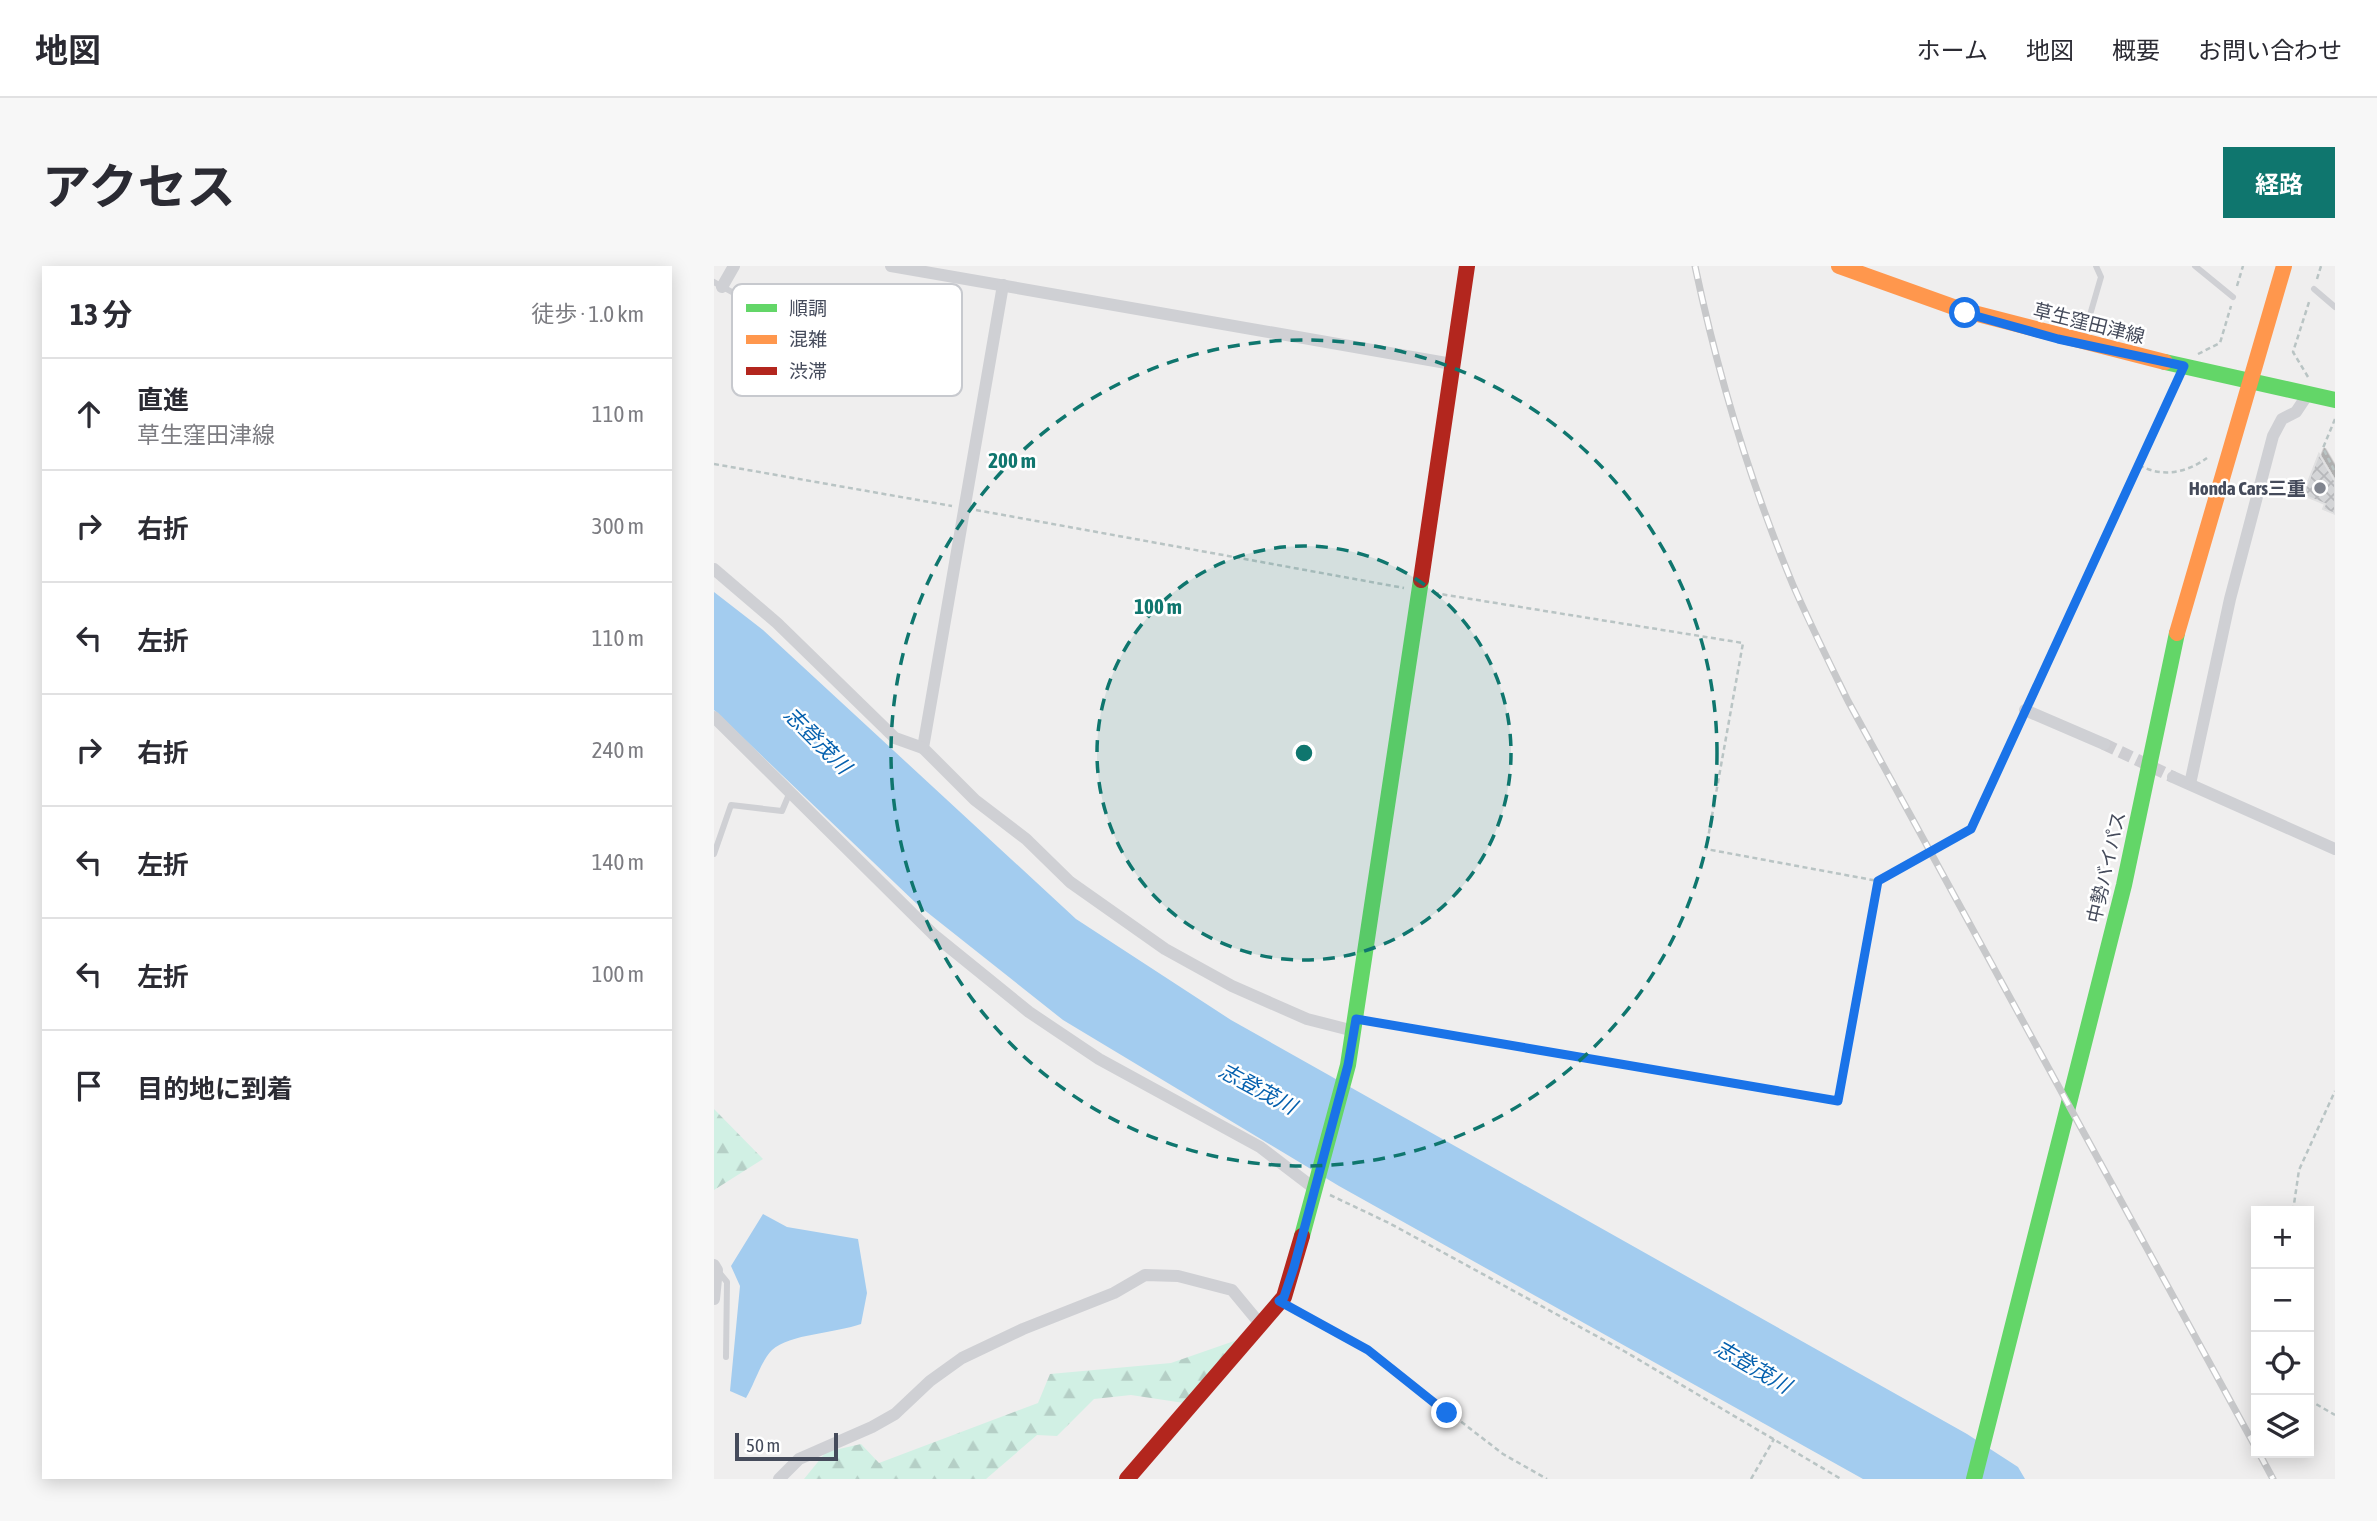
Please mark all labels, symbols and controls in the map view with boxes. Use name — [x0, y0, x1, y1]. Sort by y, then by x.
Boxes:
text: 地図 — [35, 31, 101, 69]
text: ホーム — [1917, 37, 1988, 64]
text: 地図 — [2026, 37, 2074, 64]
text: 概要 — [2112, 37, 2160, 64]
text: お問い合わせ — [2198, 37, 2342, 64]
button: 経路 — [2223, 147, 2335, 218]
text: アクセス — [42, 158, 236, 214]
legend — [732, 284, 962, 396]
text: 13 分 — [70, 297, 132, 331]
text: 順調 — [789, 297, 827, 319]
route start — [1949, 297, 1980, 328]
street label: 草生窪田津線 — [2031, 299, 2147, 347]
text: 徒歩 · 1.0 km — [531, 301, 644, 327]
text: 混雑 — [789, 328, 827, 350]
text: 渋滞 — [789, 360, 827, 382]
text: 直進 — [137, 385, 189, 415]
icon: ahead — [70, 395, 108, 433]
text: 110 m — [592, 401, 644, 427]
text: 草生窪田津線 — [137, 422, 275, 448]
text: 200 m — [988, 448, 1036, 472]
place label: Honda Cars三重 — [2189, 477, 2306, 499]
marker: Honda Cars三重 — [2312, 480, 2328, 496]
icon: right — [70, 507, 108, 545]
text: 300 m — [592, 513, 644, 539]
text: 右折 — [137, 514, 189, 544]
text: 100 m — [1134, 594, 1182, 618]
icon: left — [70, 619, 108, 657]
text: 110 m — [592, 625, 644, 651]
text: 左折 — [137, 626, 189, 656]
water label: 志登茂川 — [780, 702, 858, 780]
icon: right — [70, 731, 108, 769]
text: 240 m — [592, 737, 644, 763]
text: 右折 — [137, 738, 189, 768]
centre of rings — [1292, 741, 1316, 765]
street label: 中勢バイパス — [2083, 809, 2129, 925]
icon: left — [70, 843, 108, 881]
text: 140 m — [592, 849, 644, 875]
text: 左折 — [137, 850, 189, 880]
icon: left — [70, 955, 108, 993]
text: 100 m — [592, 961, 644, 987]
text: 左折 — [137, 962, 189, 992]
water label: 志登茂川 — [1215, 1058, 1302, 1119]
icon: arrive — [70, 1067, 108, 1105]
text: 目的地に到着 — [137, 1074, 293, 1104]
map controls — [2251, 1206, 2314, 1458]
button: + — [2251, 1206, 2314, 1269]
button: − — [2251, 1269, 2314, 1332]
button: locate — [2251, 1332, 2314, 1395]
water label: 志登茂川 — [1711, 1335, 1797, 1398]
button: layers — [2251, 1395, 2314, 1458]
route end — [1431, 1397, 1462, 1428]
scale bar — [735, 1430, 838, 1462]
text: 50 m — [746, 1434, 780, 1456]

